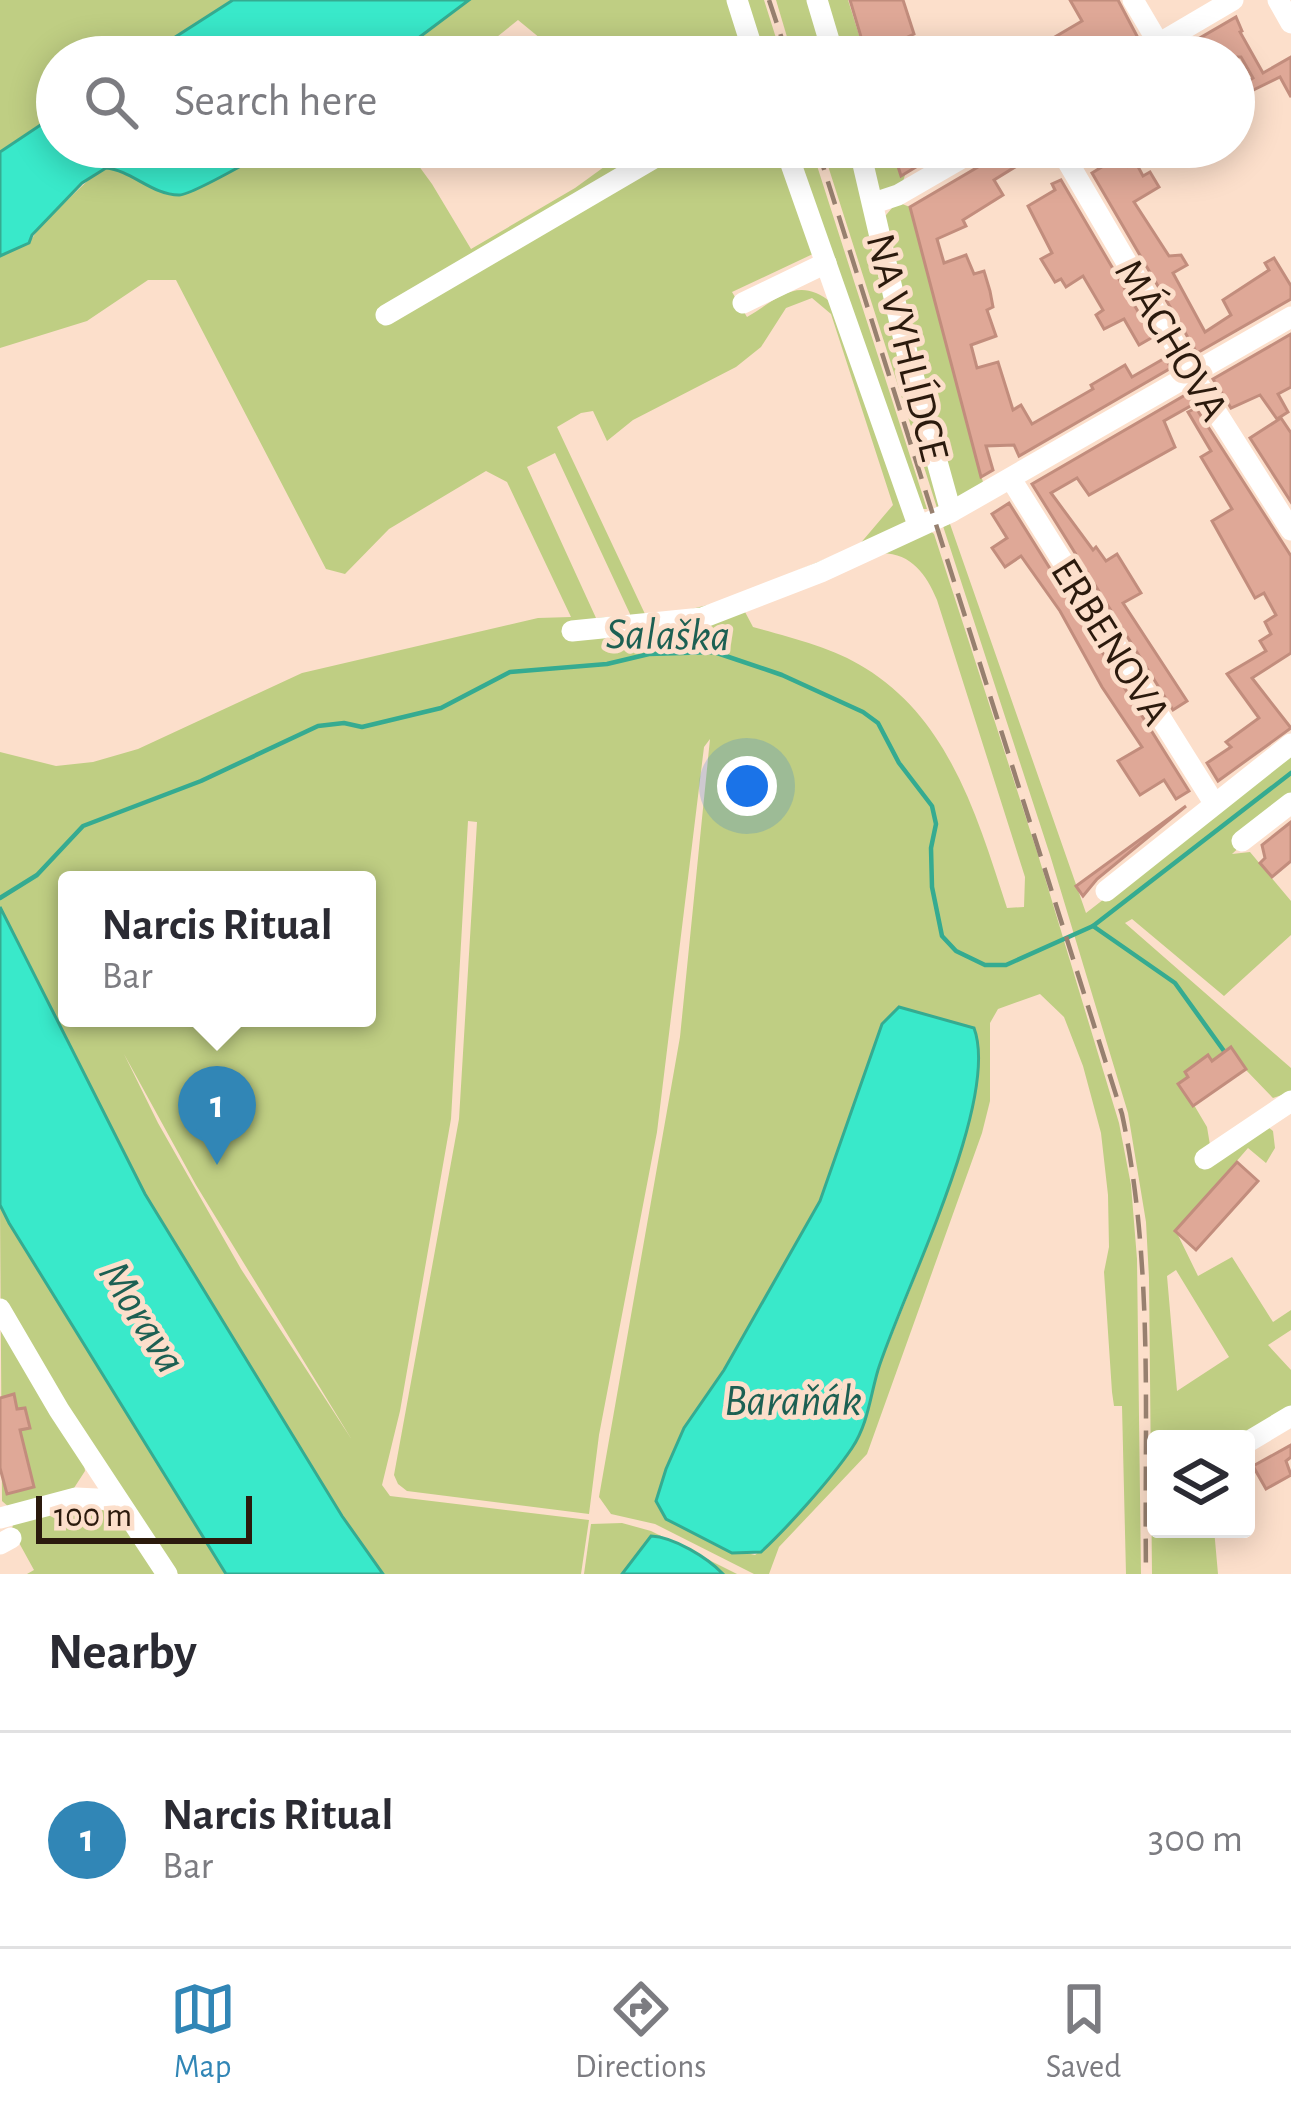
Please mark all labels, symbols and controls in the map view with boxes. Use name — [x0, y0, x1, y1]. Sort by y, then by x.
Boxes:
search box — [36, 36, 1255, 168]
icon: search — [78, 69, 144, 135]
text: Search here — [174, 79, 377, 124]
street label: NA VYHLÍDCE — [859, 229, 959, 465]
street label: MÁCHOVA — [1107, 250, 1239, 428]
street label: ERBENOVA — [1043, 551, 1178, 733]
water label: Salaška — [605, 612, 731, 659]
your location — [717, 756, 777, 816]
popup — [58, 871, 376, 1027]
text: Narcis Ritual — [101, 903, 333, 948]
text: Bar — [101, 957, 153, 996]
pin: 1 — [178, 1066, 256, 1165]
water label: Morava — [90, 1254, 193, 1381]
water label: Baraňák — [724, 1379, 862, 1424]
map controls — [1147, 1430, 1255, 1538]
button: layers — [1147, 1430, 1255, 1538]
scale bar — [36, 1490, 252, 1543]
text: 100 m — [54, 1500, 132, 1533]
text: Nearby — [48, 1627, 197, 1678]
text: Narcis Ritual — [162, 1793, 393, 1838]
text: 1 — [80, 1820, 94, 1859]
text: 300 m — [1148, 1820, 1243, 1859]
text: Bar — [162, 1847, 213, 1886]
tab: Map — [170, 1976, 236, 2088]
tab: Directions — [575, 1976, 706, 2088]
tab: Saved — [1046, 1976, 1121, 2088]

